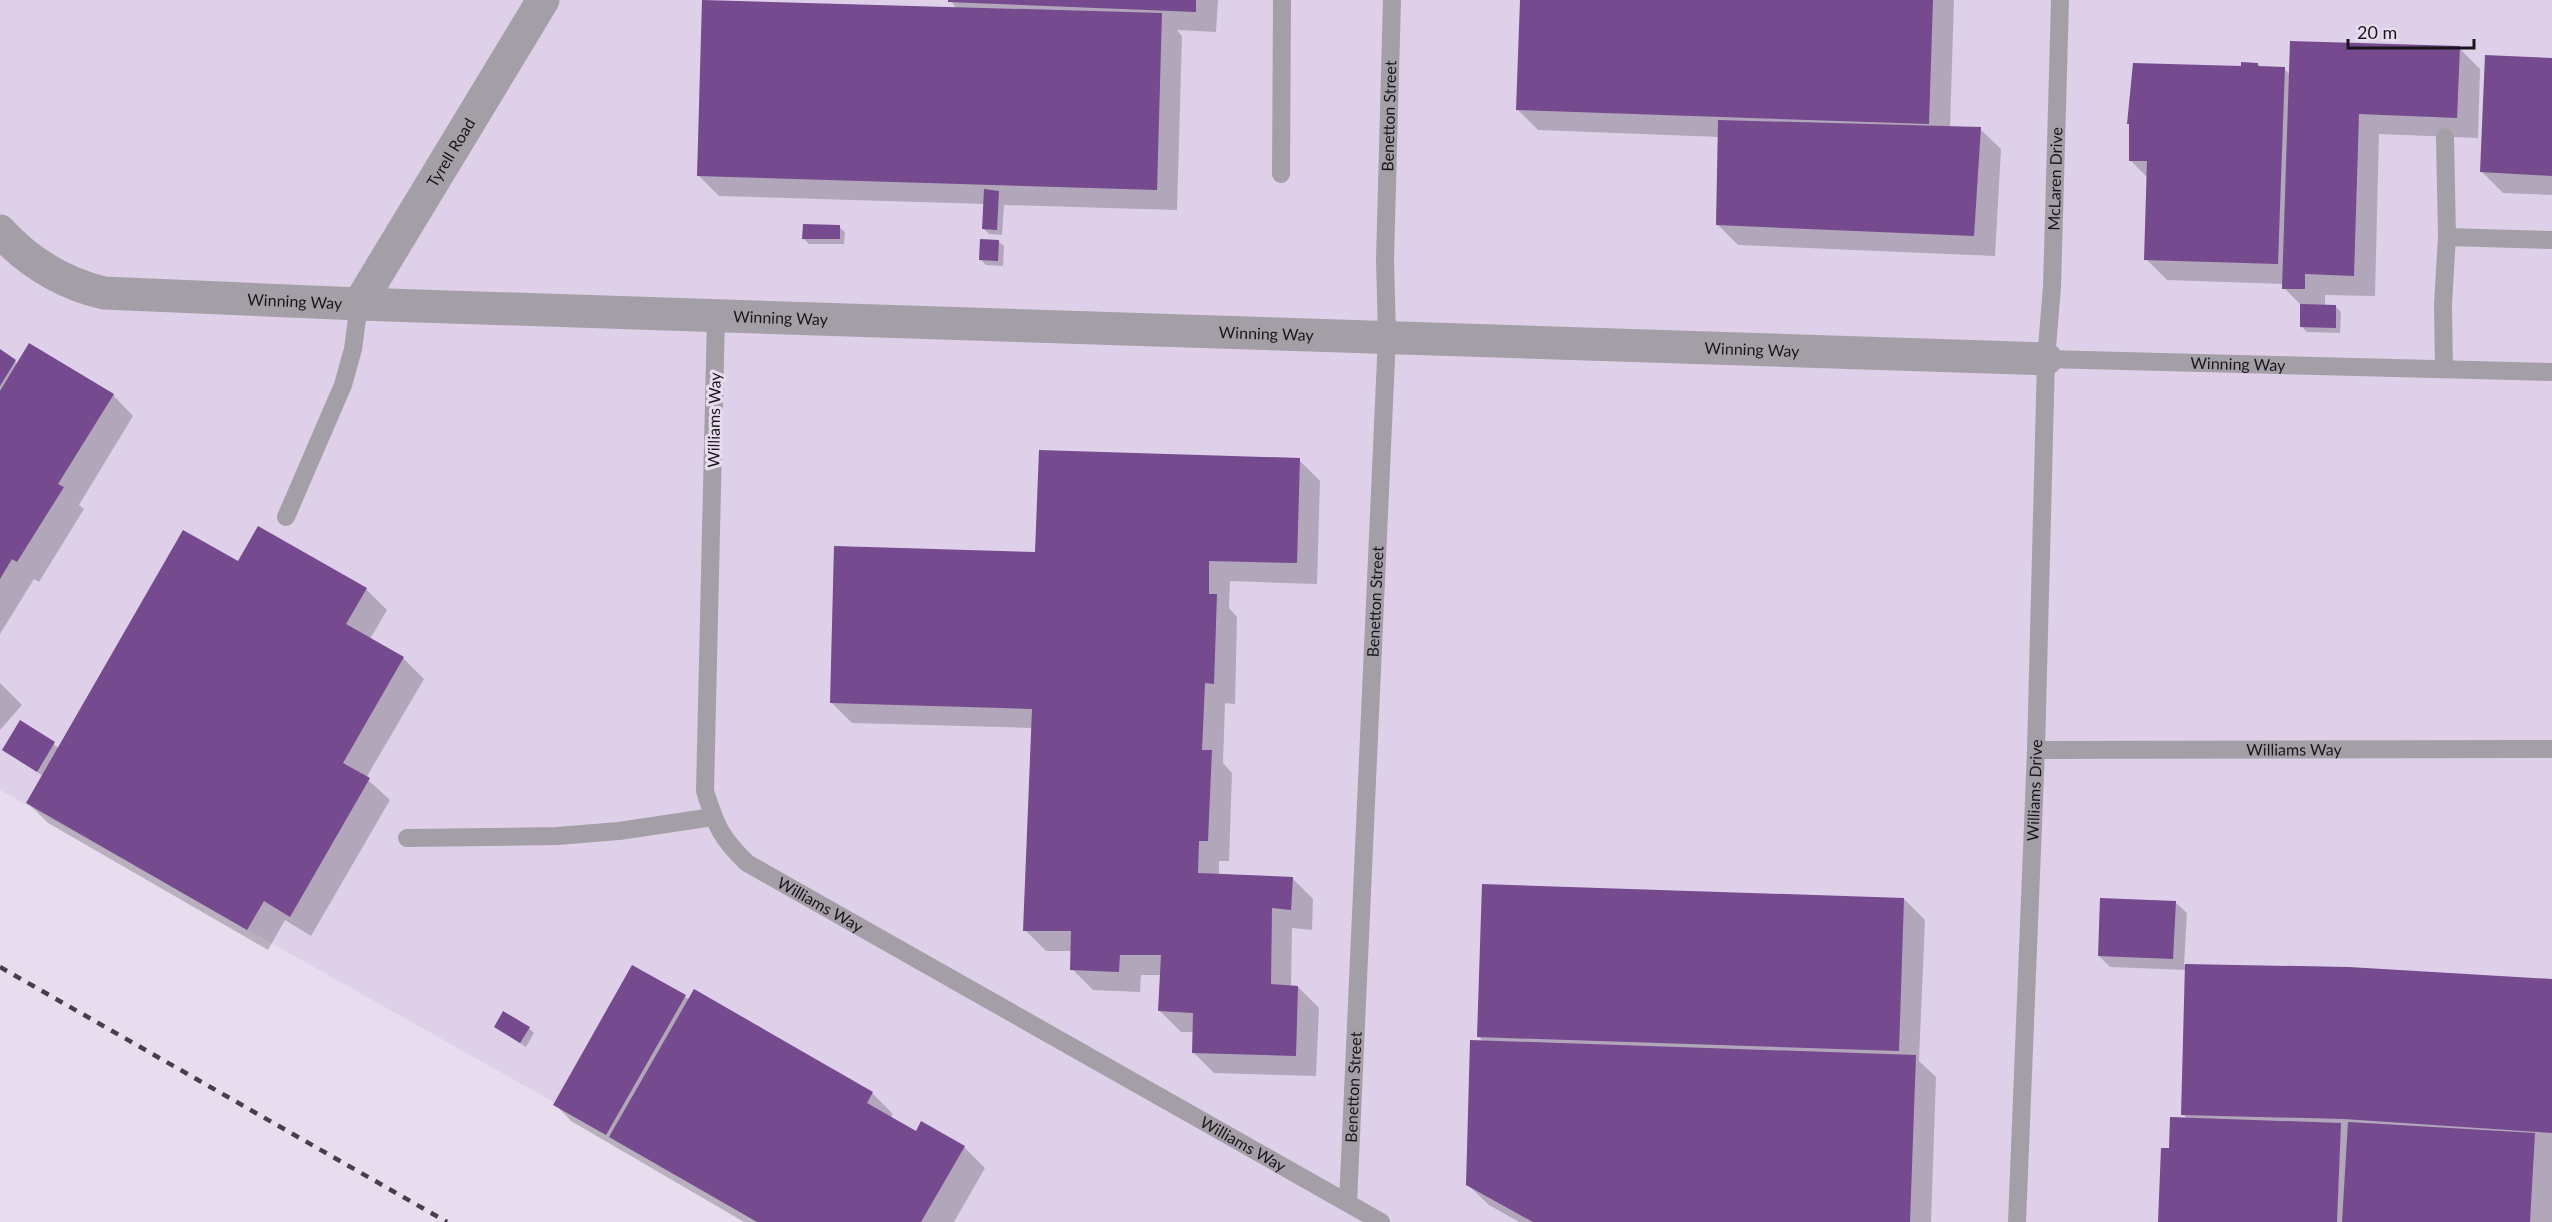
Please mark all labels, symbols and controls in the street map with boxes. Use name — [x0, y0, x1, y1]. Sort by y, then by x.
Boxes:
scale bar — [2348, 12, 2474, 50]
text: 20 m — [2357, 21, 2397, 43]
street label: Benetton Street — [1377, 60, 1399, 172]
street label: Tyrell Road — [422, 114, 478, 190]
street label: McLaren Drive — [2044, 127, 2065, 231]
street label: Winning Way — [247, 289, 343, 312]
street label: Winning Way — [733, 306, 829, 328]
street label: Winning Way — [1219, 322, 1315, 344]
street label: Winning Way — [1704, 338, 1801, 360]
street label: Winning Way — [2190, 353, 2286, 374]
street label: Williams Way — [703, 371, 724, 468]
street label: Benetton Street — [1363, 545, 1387, 658]
street label: Williams Drive — [2022, 739, 2045, 842]
street label: Williams Way — [2246, 739, 2342, 759]
street label: Williams Way — [774, 872, 867, 936]
street label: Benetton Street — [1341, 1031, 1365, 1143]
street label: Williams Way — [1197, 1112, 1290, 1176]

